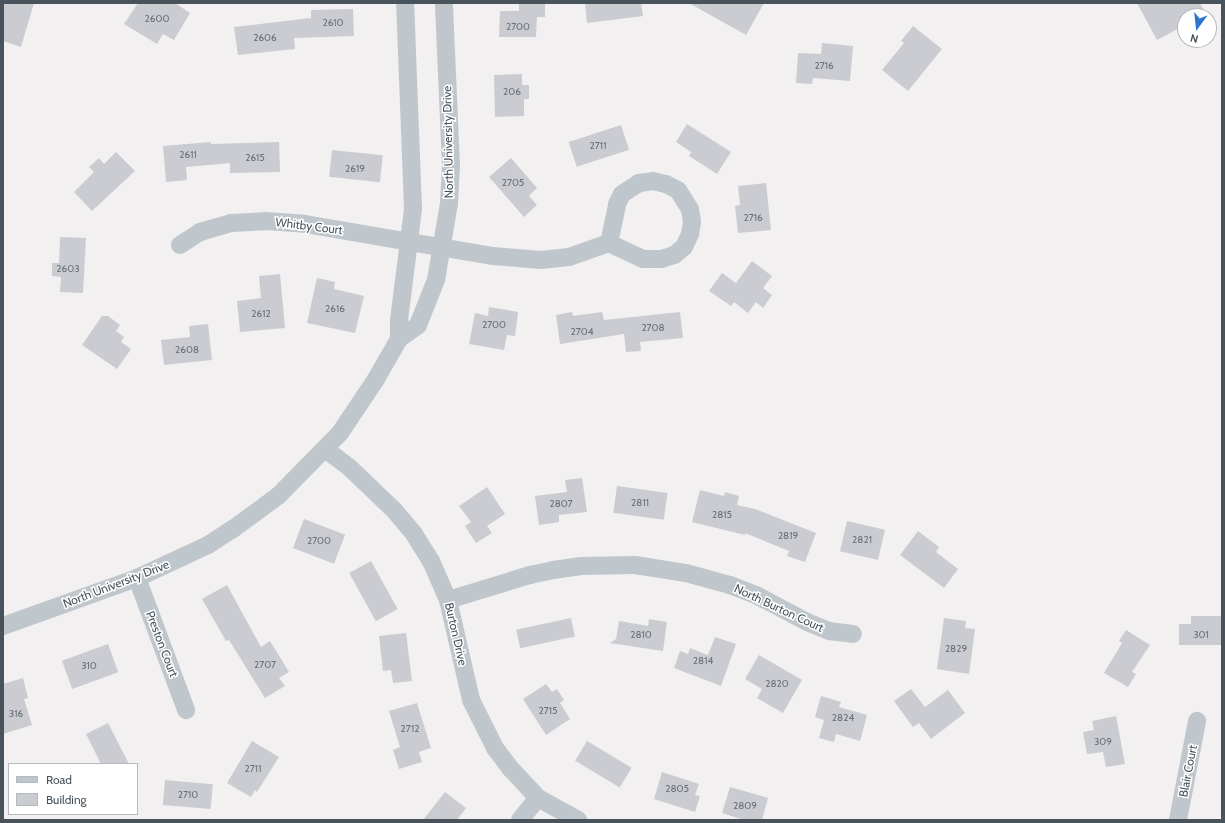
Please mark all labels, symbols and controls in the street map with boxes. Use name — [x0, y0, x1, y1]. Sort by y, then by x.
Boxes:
north arrow — [1177, 8, 1217, 48]
house number: 2600 — [145, 13, 169, 25]
house number: 2610 — [322, 17, 344, 29]
house number: 2700 — [506, 21, 530, 33]
text: N — [1189, 31, 1200, 46]
house number: 2606 — [253, 32, 277, 44]
house number: 2716 — [814, 60, 834, 72]
street label: North University Drive — [440, 86, 456, 198]
house number: 206 — [503, 86, 521, 98]
house number: 2711 — [590, 140, 606, 152]
house number: 2611 — [179, 149, 197, 161]
house number: 2615 — [245, 152, 265, 164]
house number: 2619 — [345, 163, 365, 175]
house number: 2705 — [502, 177, 524, 189]
house number: 2716 — [743, 212, 763, 224]
street label: Whitby Court — [275, 215, 343, 237]
house number: 2603 — [56, 263, 80, 275]
house number: 2616 — [325, 303, 345, 315]
house number: 2612 — [251, 308, 271, 320]
house number: 2700 — [482, 319, 506, 331]
house number: 2708 — [641, 322, 665, 334]
house number: 2704 — [571, 326, 593, 338]
house number: 2608 — [175, 344, 199, 356]
house number: 2811 — [631, 497, 649, 509]
house number: 2807 — [549, 498, 573, 510]
house number: 2815 — [712, 509, 732, 521]
house number: 2819 — [778, 530, 798, 542]
house number: 2821 — [852, 534, 872, 546]
house number: 2700 — [307, 535, 331, 547]
street label: North University Drive — [61, 557, 171, 611]
street label: North Burton Court — [732, 581, 826, 635]
street label: Burton Drive — [442, 601, 470, 667]
street label: Preston Court — [143, 609, 181, 679]
house number: 2810 — [630, 629, 652, 641]
house number: 301 — [1193, 629, 1209, 641]
house number: 2829 — [945, 643, 967, 655]
house number: 2814 — [693, 655, 713, 667]
house number: 2707 — [254, 659, 276, 671]
house number: 310 — [81, 660, 97, 672]
house number: 2820 — [765, 678, 789, 690]
house number: 2715 — [539, 705, 557, 717]
house number: 316 — [9, 708, 23, 720]
house number: 2824 — [832, 712, 854, 724]
house number: 2712 — [401, 723, 419, 735]
house number: 309 — [1094, 736, 1112, 748]
street label: Blair Court — [1176, 744, 1200, 798]
legend — [8, 763, 138, 815]
house number: 2711 — [245, 763, 261, 775]
text: Road — [46, 772, 72, 787]
house number: 2805 — [665, 783, 689, 795]
house number: 2710 — [178, 789, 198, 801]
text: Building — [46, 792, 87, 807]
house number: 2809 — [733, 800, 757, 812]

